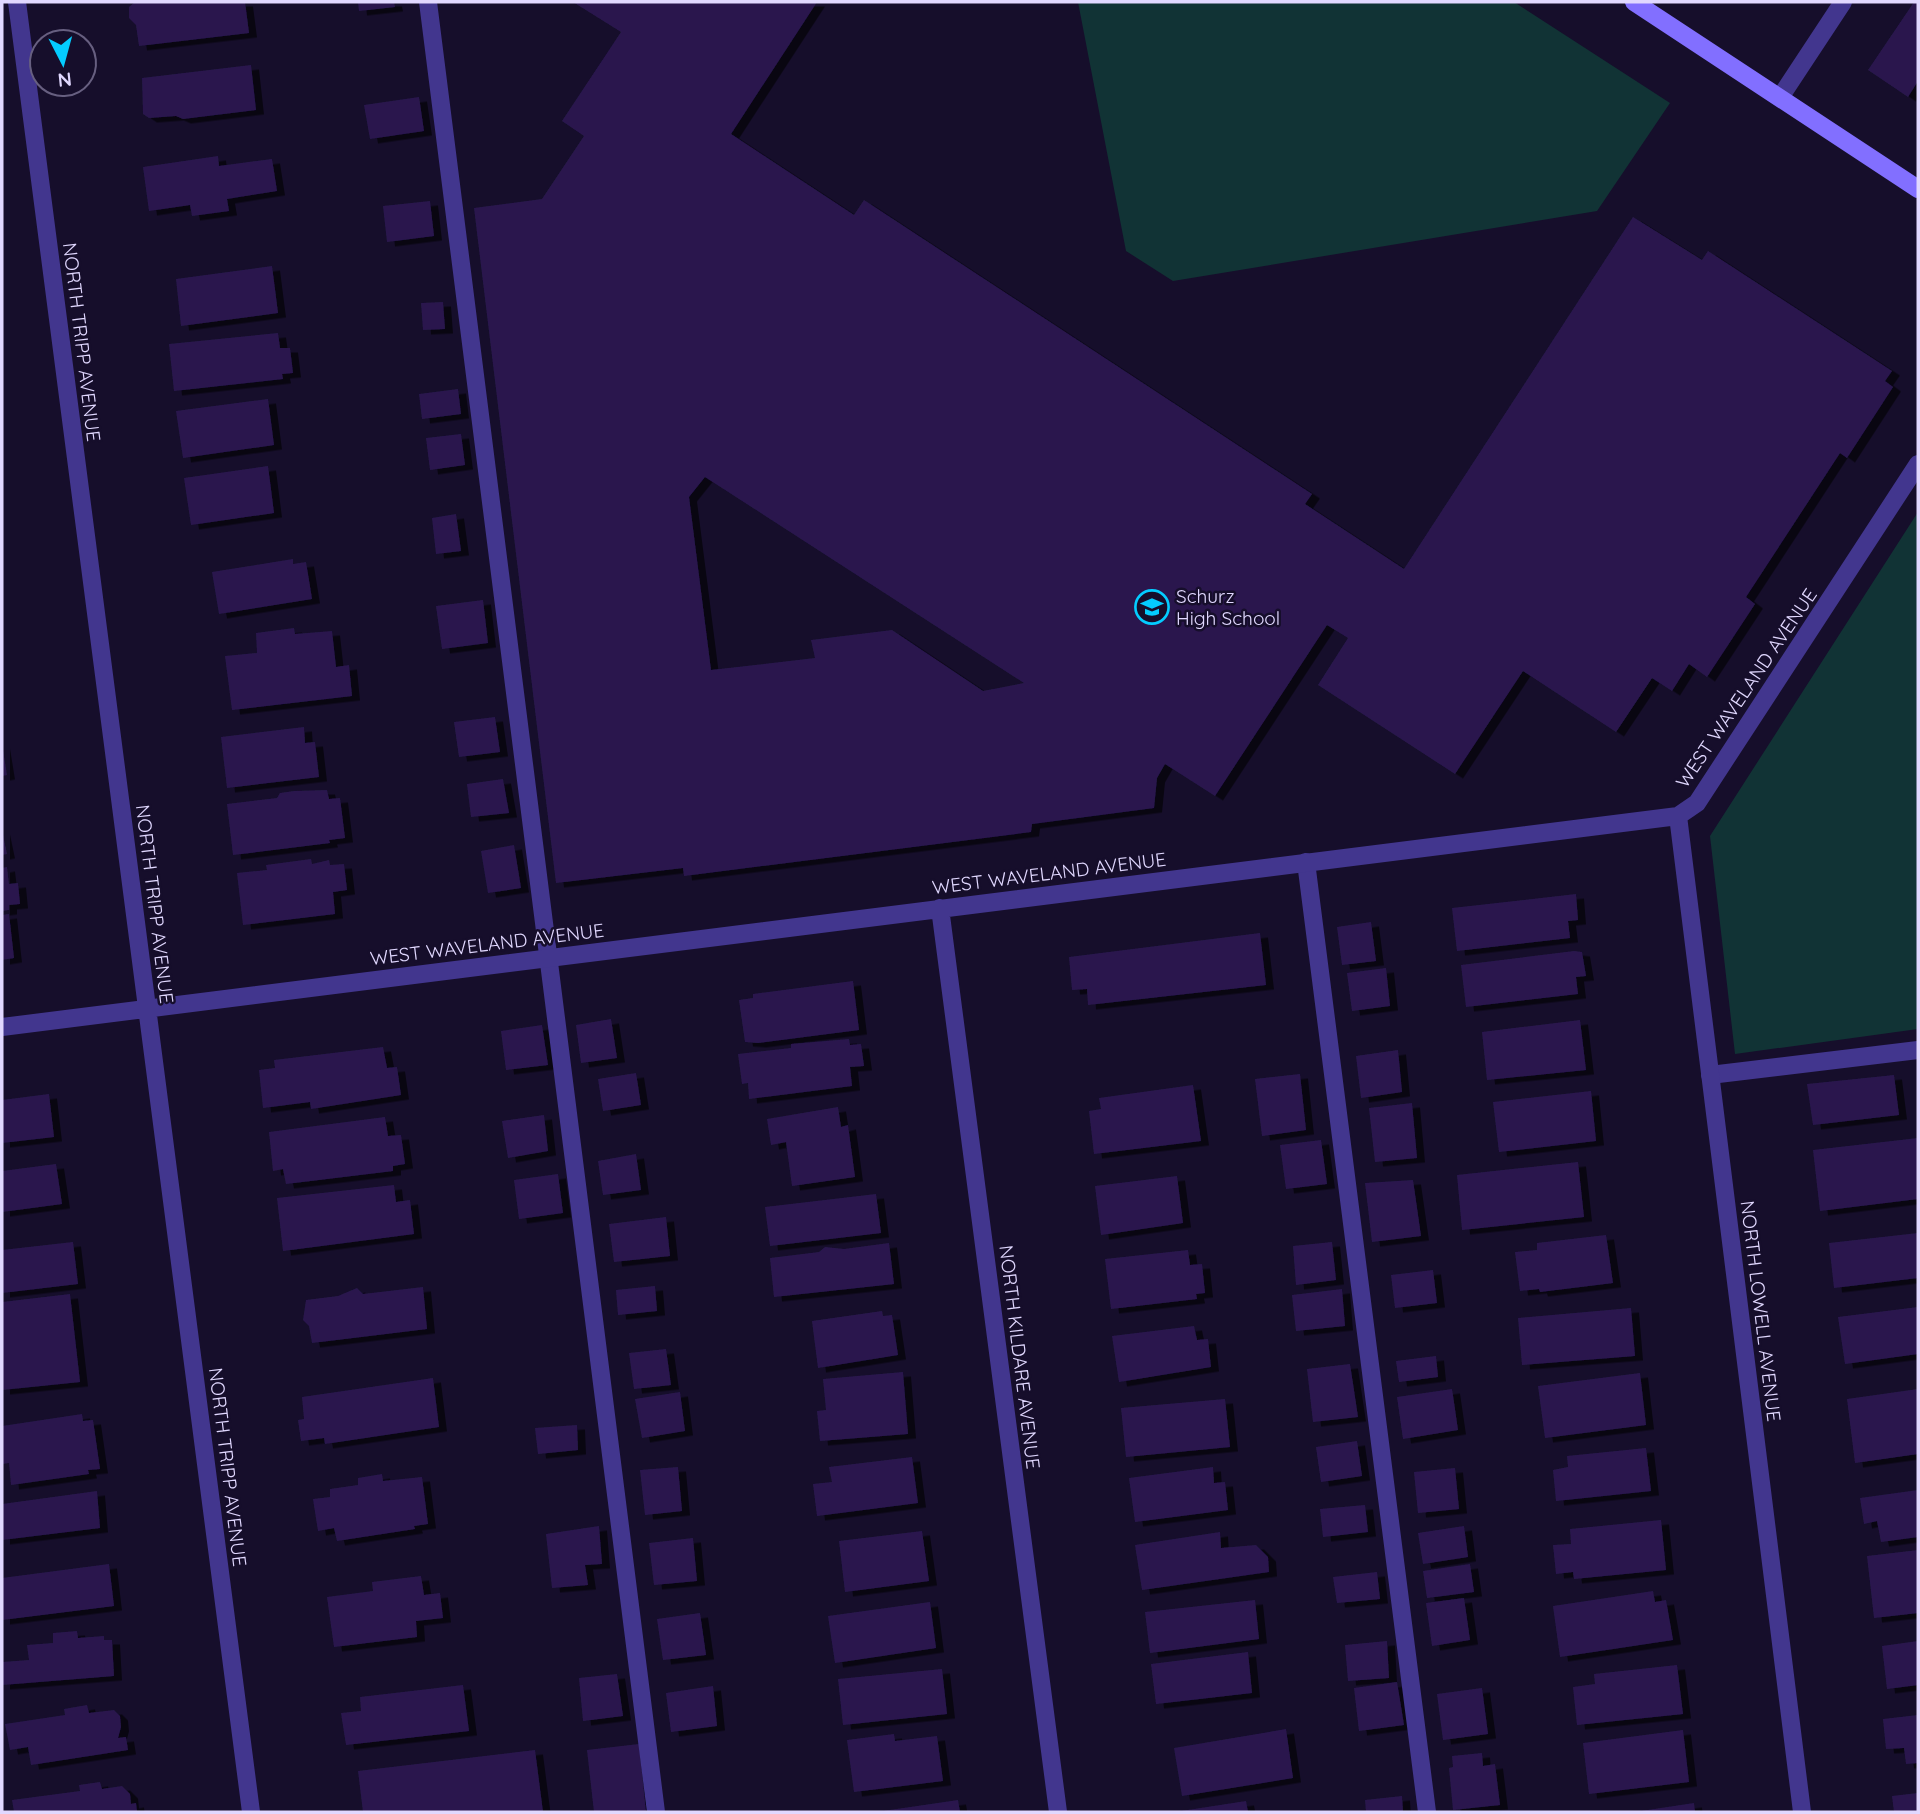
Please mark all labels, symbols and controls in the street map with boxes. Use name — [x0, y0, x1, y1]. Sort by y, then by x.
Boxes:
north arrow — [28, 28, 98, 98]
text: N — [57, 67, 73, 93]
street label: NORTH TRIPP AVENUE — [58, 241, 106, 443]
place label: Schurz High School — [1176, 584, 1280, 630]
street label: WEST WAVELAND AVENUE — [1670, 584, 1822, 792]
school or university icon: Schurz High School — [1133, 588, 1171, 626]
street label: NORTH TRIPP AVENUE — [131, 803, 179, 1005]
street label: WEST WAVELAND AVENUE — [931, 847, 1167, 899]
street label: WEST WAVELAND AVENUE — [369, 918, 605, 970]
street label: NORTH LOWELL AVENUE — [1736, 1199, 1786, 1423]
street label: NORTH KILDARE AVENUE — [994, 1244, 1046, 1470]
street label: NORTH TRIPP AVENUE — [204, 1366, 252, 1568]

